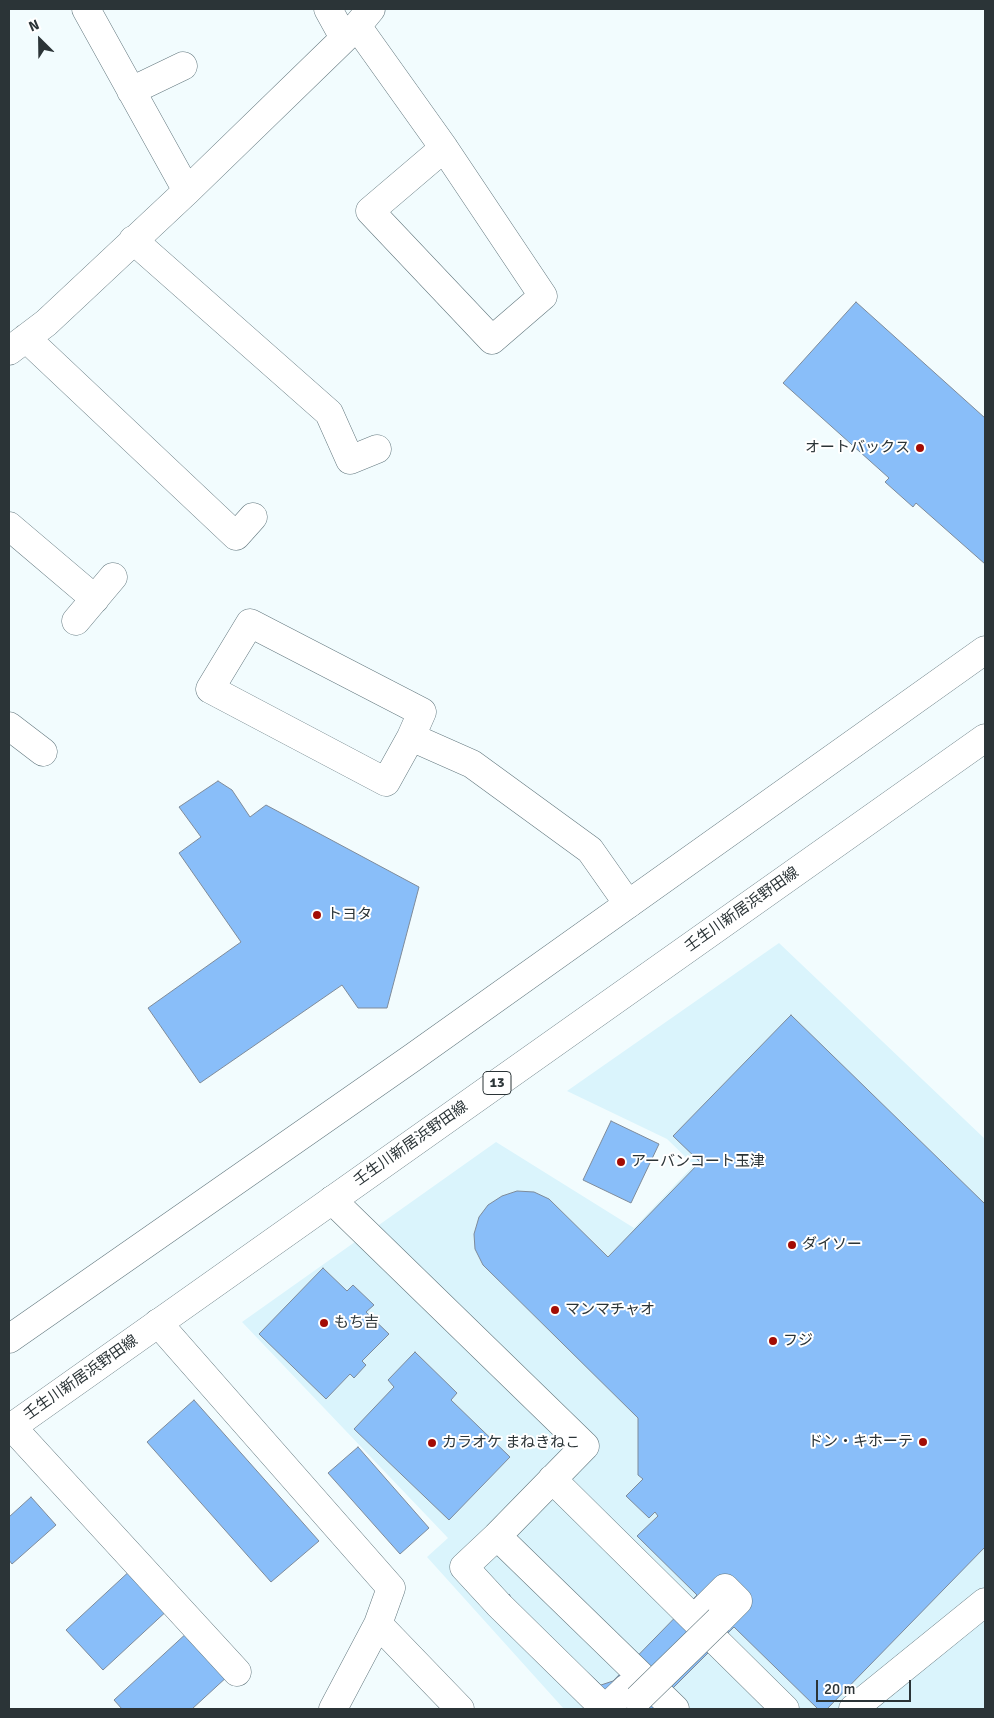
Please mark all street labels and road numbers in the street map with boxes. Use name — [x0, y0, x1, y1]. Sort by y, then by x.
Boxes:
street label: 壬生川新居浜野田線 — [682, 864, 802, 956]
road number: 13 — [483, 1072, 511, 1094]
street label: 壬生川新居浜野田線 — [351, 1098, 471, 1190]
street label: 壬生川新居浜野田線 — [21, 1332, 141, 1424]

